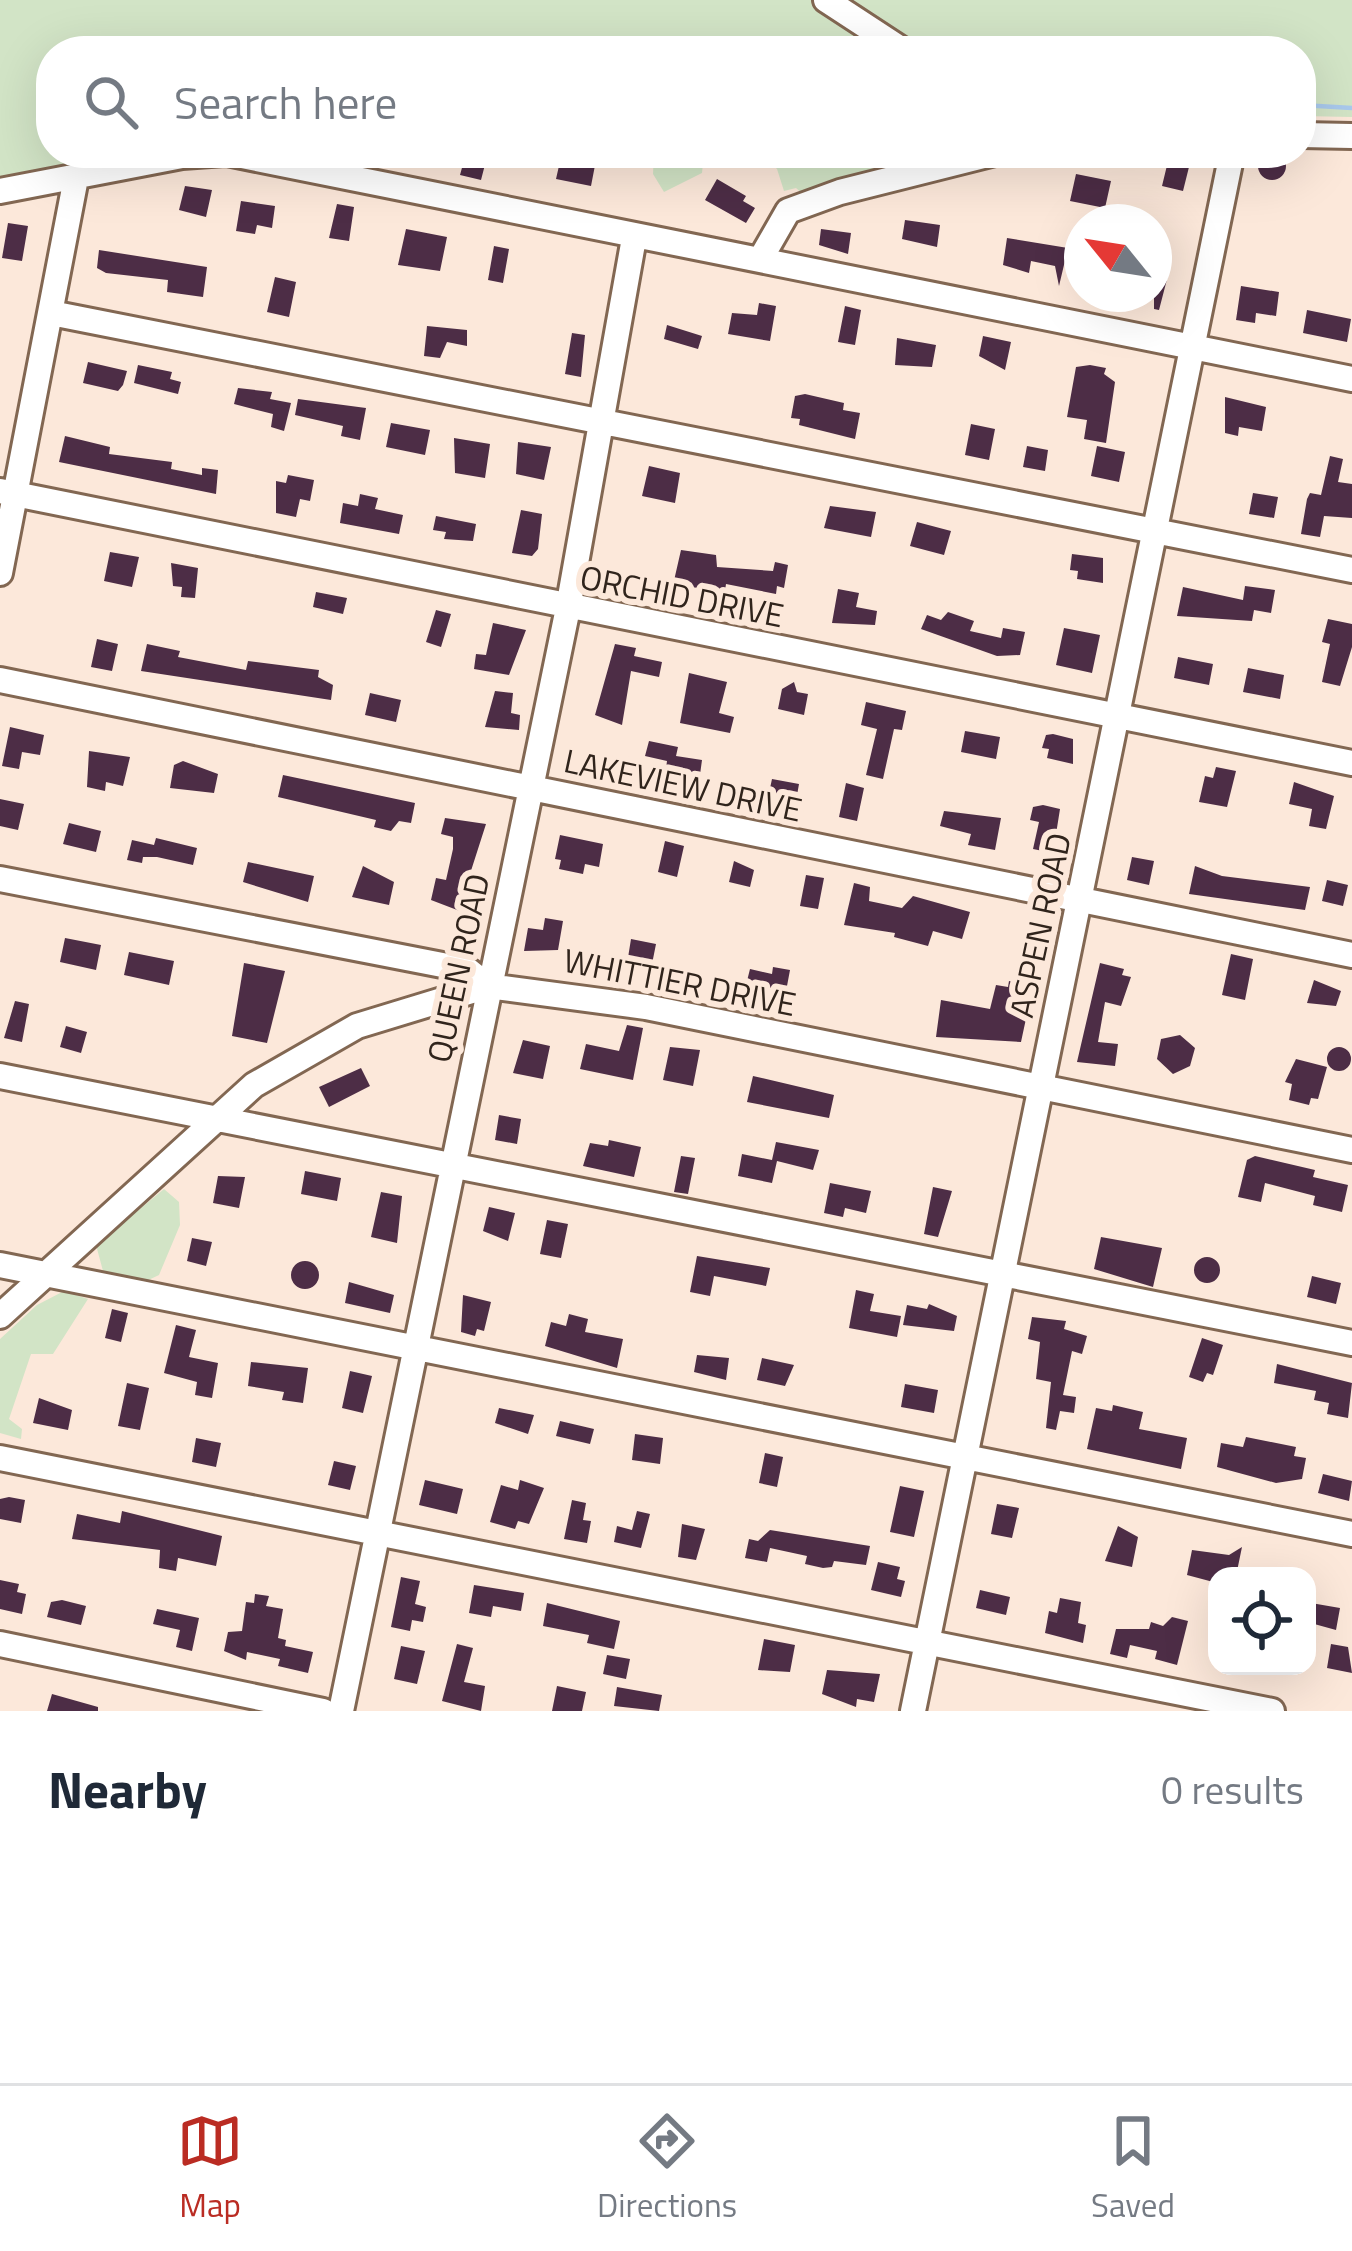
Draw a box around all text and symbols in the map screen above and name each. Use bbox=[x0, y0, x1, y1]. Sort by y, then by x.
search box bbox=[36, 36, 1316, 168]
text: Search here bbox=[174, 68, 397, 136]
icon: search bbox=[78, 69, 144, 135]
north arrow bbox=[1064, 204, 1172, 312]
street label: ORCHID DRIVE bbox=[576, 552, 788, 640]
street label: LAKEVIEW DRIVE bbox=[560, 735, 806, 835]
street label: ASPEN ROAD bbox=[996, 828, 1084, 1022]
street label: QUEEN ROAD bbox=[414, 869, 502, 1067]
street label: WHITTIER DRIVE bbox=[560, 935, 800, 1029]
map controls bbox=[1208, 1567, 1316, 1675]
button: locate bbox=[1208, 1567, 1316, 1675]
text: Nearby bbox=[48, 1750, 207, 1828]
text: 0 results bbox=[1161, 1760, 1304, 1819]
tab: Map bbox=[177, 2108, 243, 2230]
tab: Directions bbox=[597, 2108, 737, 2230]
tab: Saved bbox=[1091, 2108, 1175, 2230]

